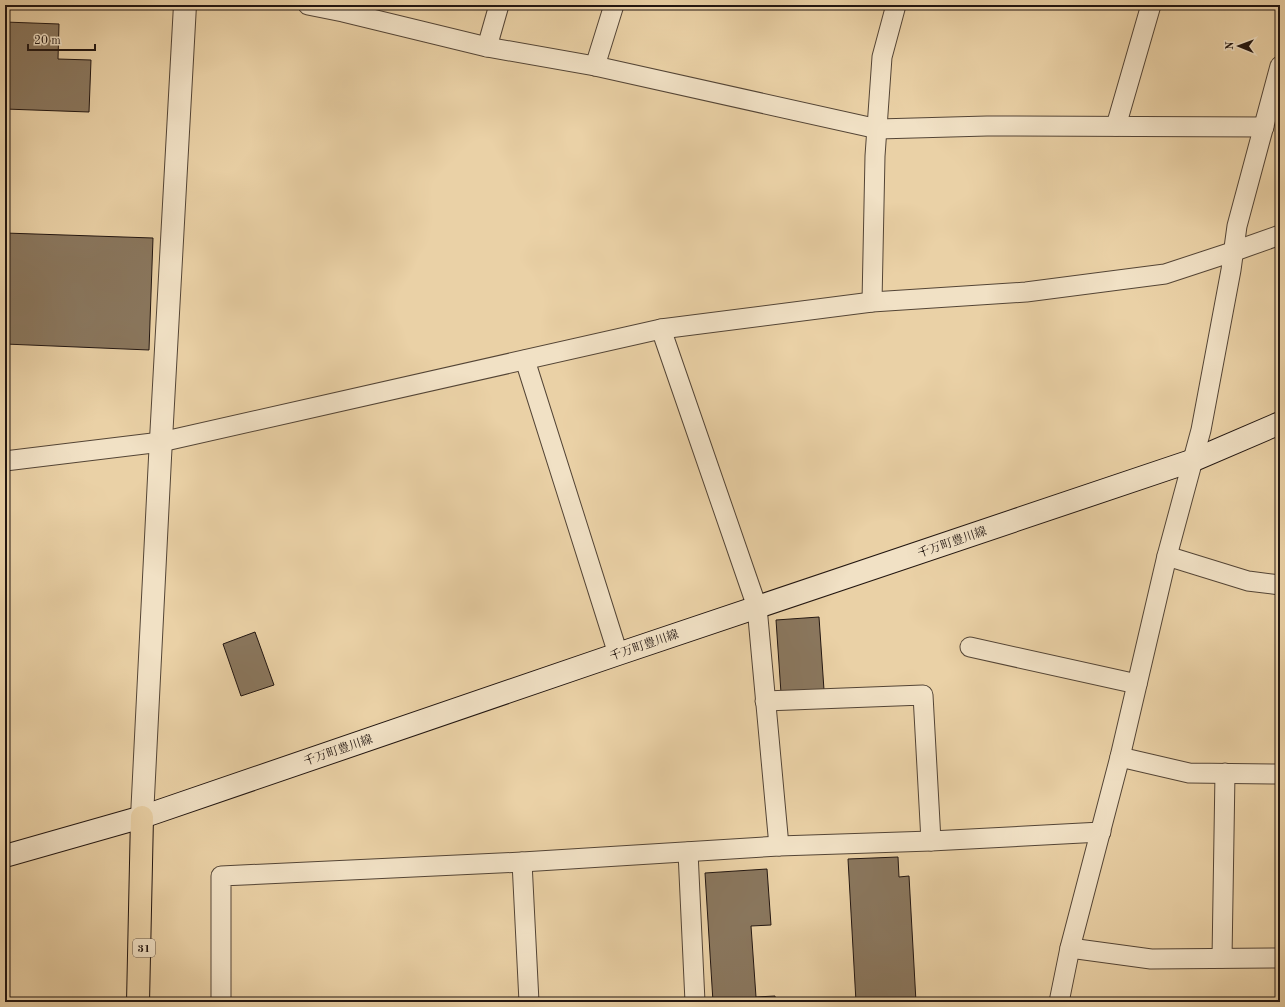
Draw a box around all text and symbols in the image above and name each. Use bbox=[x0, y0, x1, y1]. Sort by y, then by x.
scale bar bbox=[28, 26, 95, 52]
north arrow bbox=[1219, 26, 1259, 66]
text: 20 m bbox=[34, 35, 61, 47]
text: N bbox=[1225, 41, 1236, 50]
street label: 千万町豊川線 bbox=[916, 524, 988, 560]
street label: 千万町豊川線 bbox=[608, 627, 680, 663]
street label: 千万町豊川線 bbox=[302, 732, 374, 768]
road number: 31 bbox=[133, 939, 155, 957]

